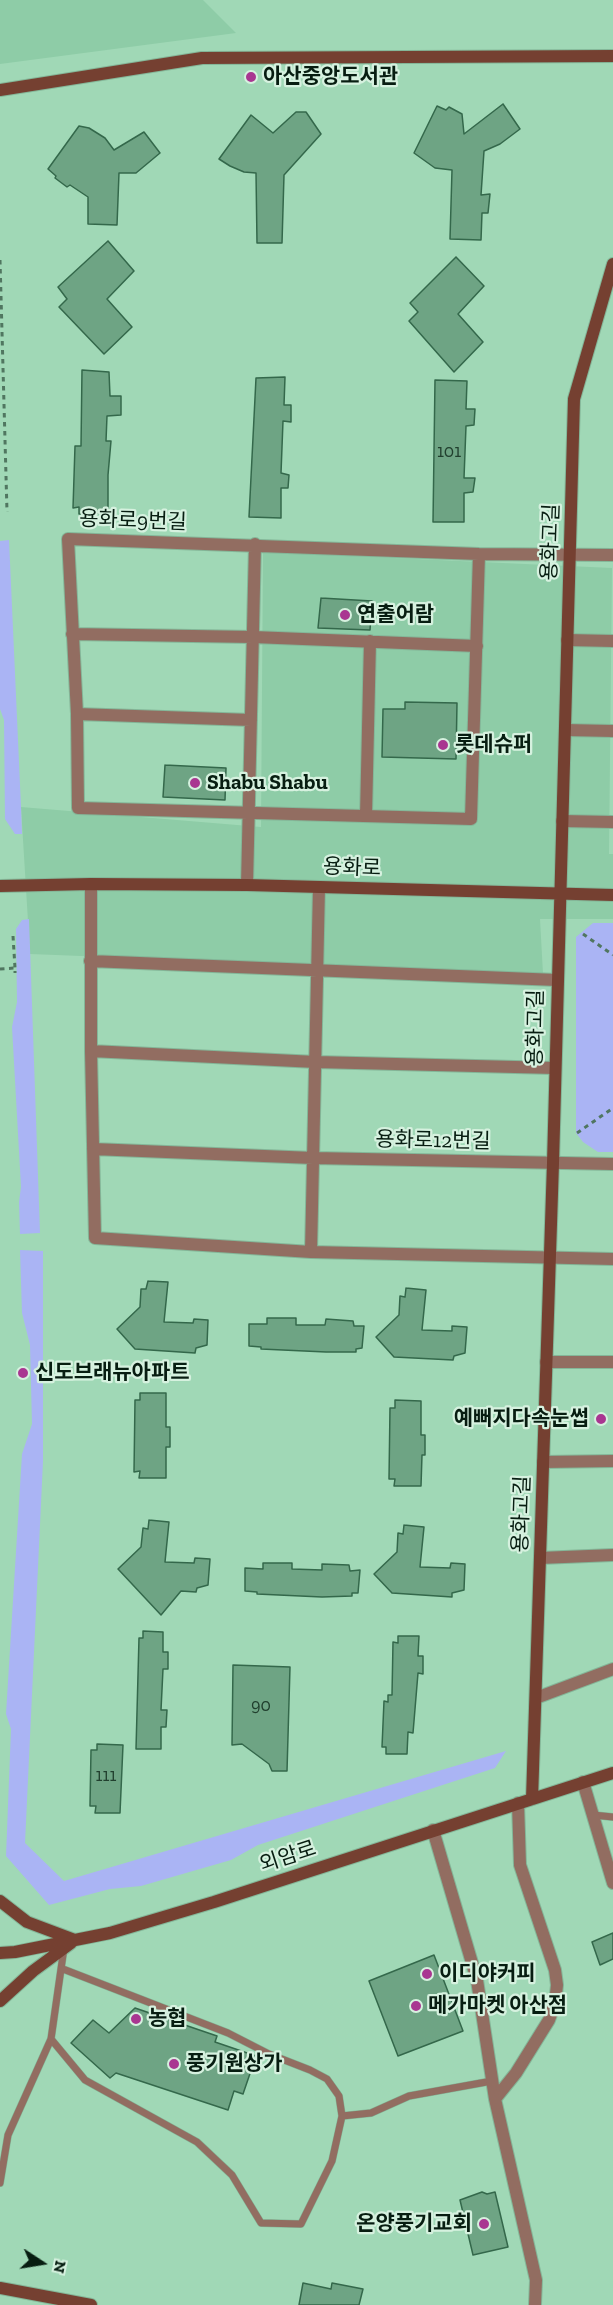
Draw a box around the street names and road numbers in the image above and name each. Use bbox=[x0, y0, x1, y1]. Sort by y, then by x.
street label: 용화고길 bbox=[537, 503, 565, 581]
street label: 용화로9번길 bbox=[79, 507, 187, 535]
street label: 용화로 bbox=[323, 854, 381, 882]
street label: 용화고길 bbox=[523, 989, 549, 1067]
street label: 용화로12번길 bbox=[375, 1127, 491, 1155]
street label: 용화고길 bbox=[508, 1475, 536, 1553]
street label: 외암로 bbox=[257, 1836, 319, 1878]

